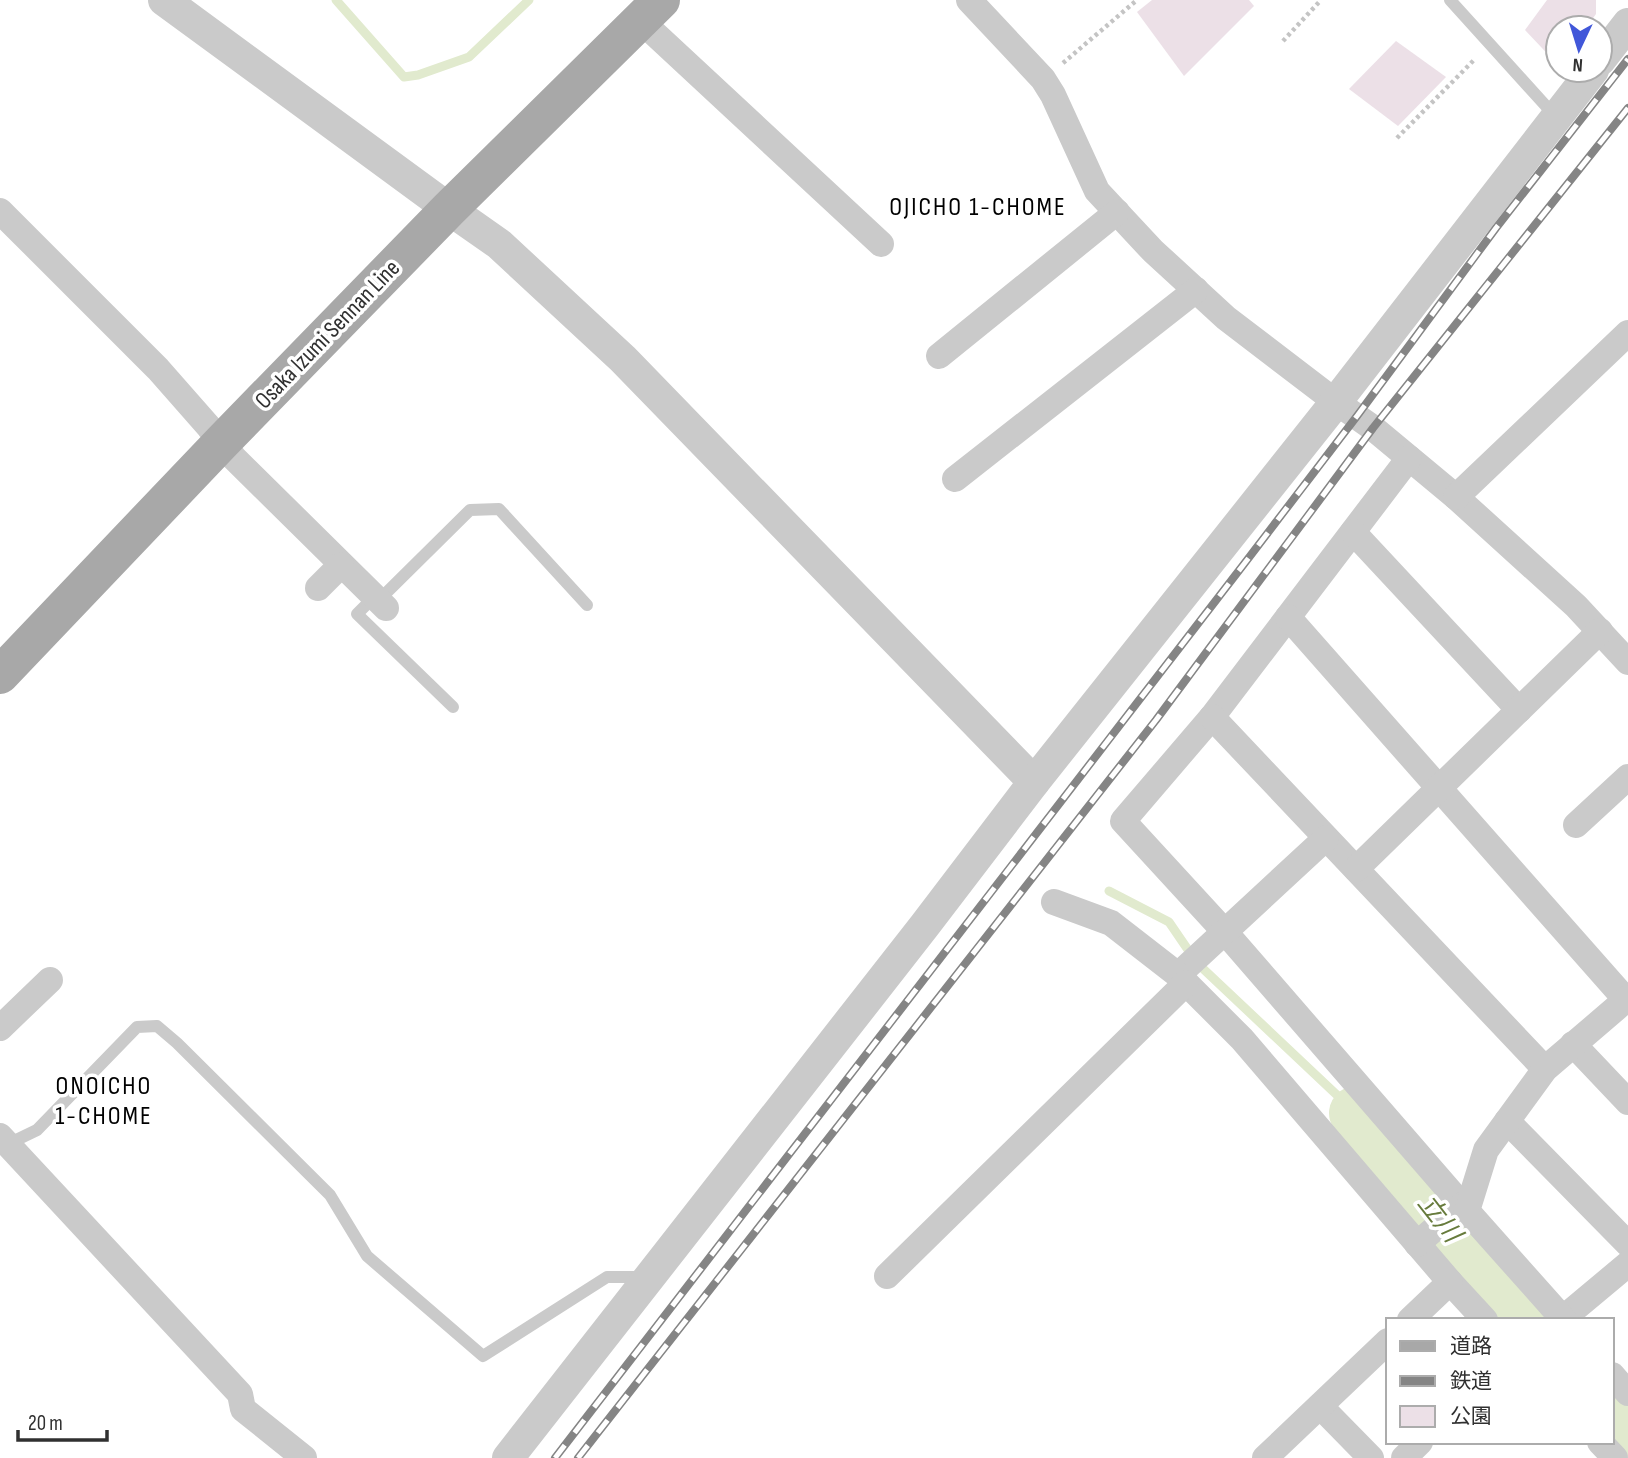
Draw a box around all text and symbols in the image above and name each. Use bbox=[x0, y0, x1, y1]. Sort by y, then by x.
north arrow bbox=[1544, 14, 1614, 84]
text: N bbox=[1572, 53, 1584, 76]
district label: OJICHO 1-CHOME bbox=[889, 192, 1067, 223]
street label: Osaka Izumi Sennan Line bbox=[249, 254, 406, 415]
district label: ONOICHO 1-CHOME bbox=[55, 1071, 153, 1132]
water label: 立川 bbox=[1411, 1189, 1469, 1251]
legend bbox=[1386, 1318, 1614, 1444]
text: 道路 bbox=[1450, 1334, 1492, 1359]
text: 鉄道 bbox=[1450, 1369, 1492, 1394]
scale bar bbox=[18, 1398, 107, 1442]
text: 公園 bbox=[1450, 1404, 1492, 1429]
text: 20 m bbox=[28, 1411, 63, 1436]

